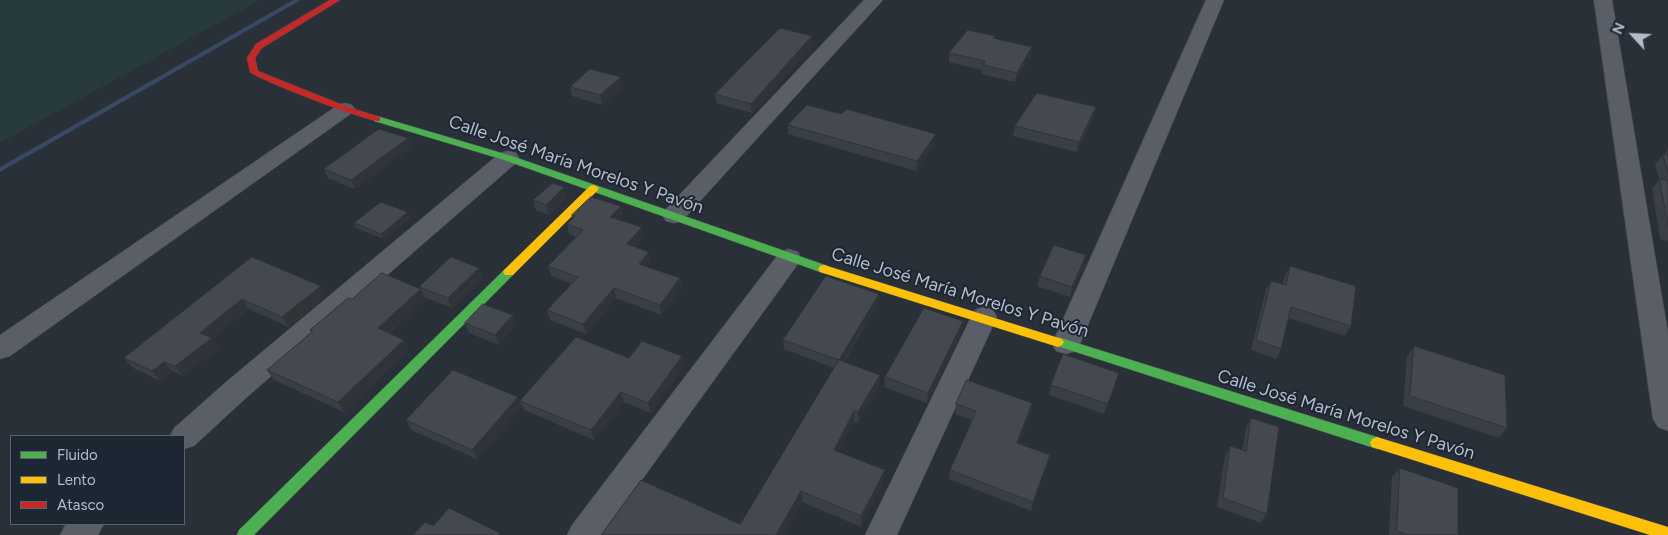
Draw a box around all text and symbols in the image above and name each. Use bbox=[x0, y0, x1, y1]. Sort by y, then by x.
north arrow bbox=[1608, 10, 1658, 60]
text: N bbox=[1609, 20, 1629, 37]
street label: Calle José María Morelos Y Pavón bbox=[446, 111, 706, 219]
street label: Calle José María Morelos Y Pavón bbox=[829, 243, 1091, 343]
street label: Calle José María Morelos Y Pavón bbox=[1215, 365, 1477, 465]
legend bbox=[10, 435, 185, 525]
text: Fluido bbox=[57, 446, 98, 464]
text: Lento bbox=[57, 471, 96, 489]
text: Atasco bbox=[57, 496, 104, 514]

